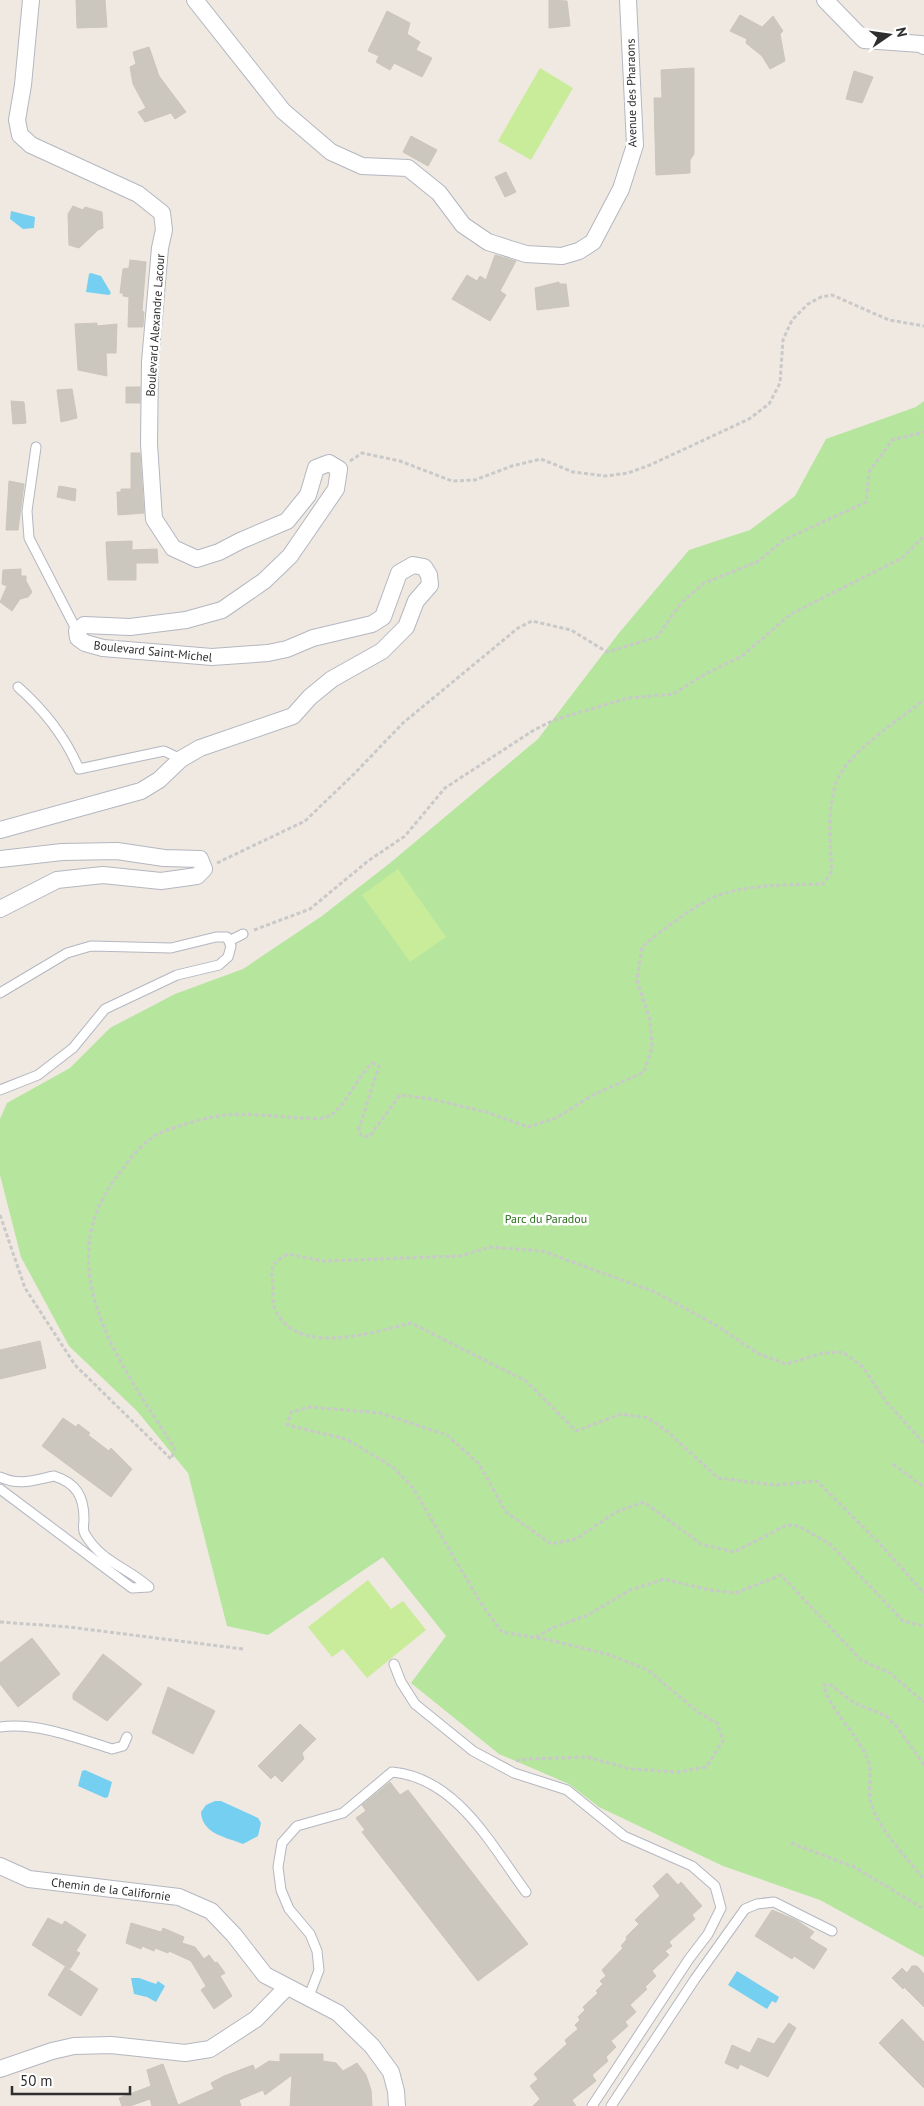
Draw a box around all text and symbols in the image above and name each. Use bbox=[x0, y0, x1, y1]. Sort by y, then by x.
north arrow bbox=[864, 10, 914, 60]
text: N bbox=[892, 26, 911, 39]
street label: Avenue des Pharaons bbox=[623, 38, 639, 148]
street label: Boulevard Alexandre Lacour bbox=[143, 253, 167, 397]
street label: Boulevard Saint-Michel bbox=[93, 637, 214, 665]
park label: Parc du Paradou bbox=[505, 1211, 587, 1226]
street label: Chemin de la Californie bbox=[51, 1874, 171, 1904]
scale bar bbox=[12, 2064, 130, 2096]
text: 50 m bbox=[20, 2071, 53, 2090]

